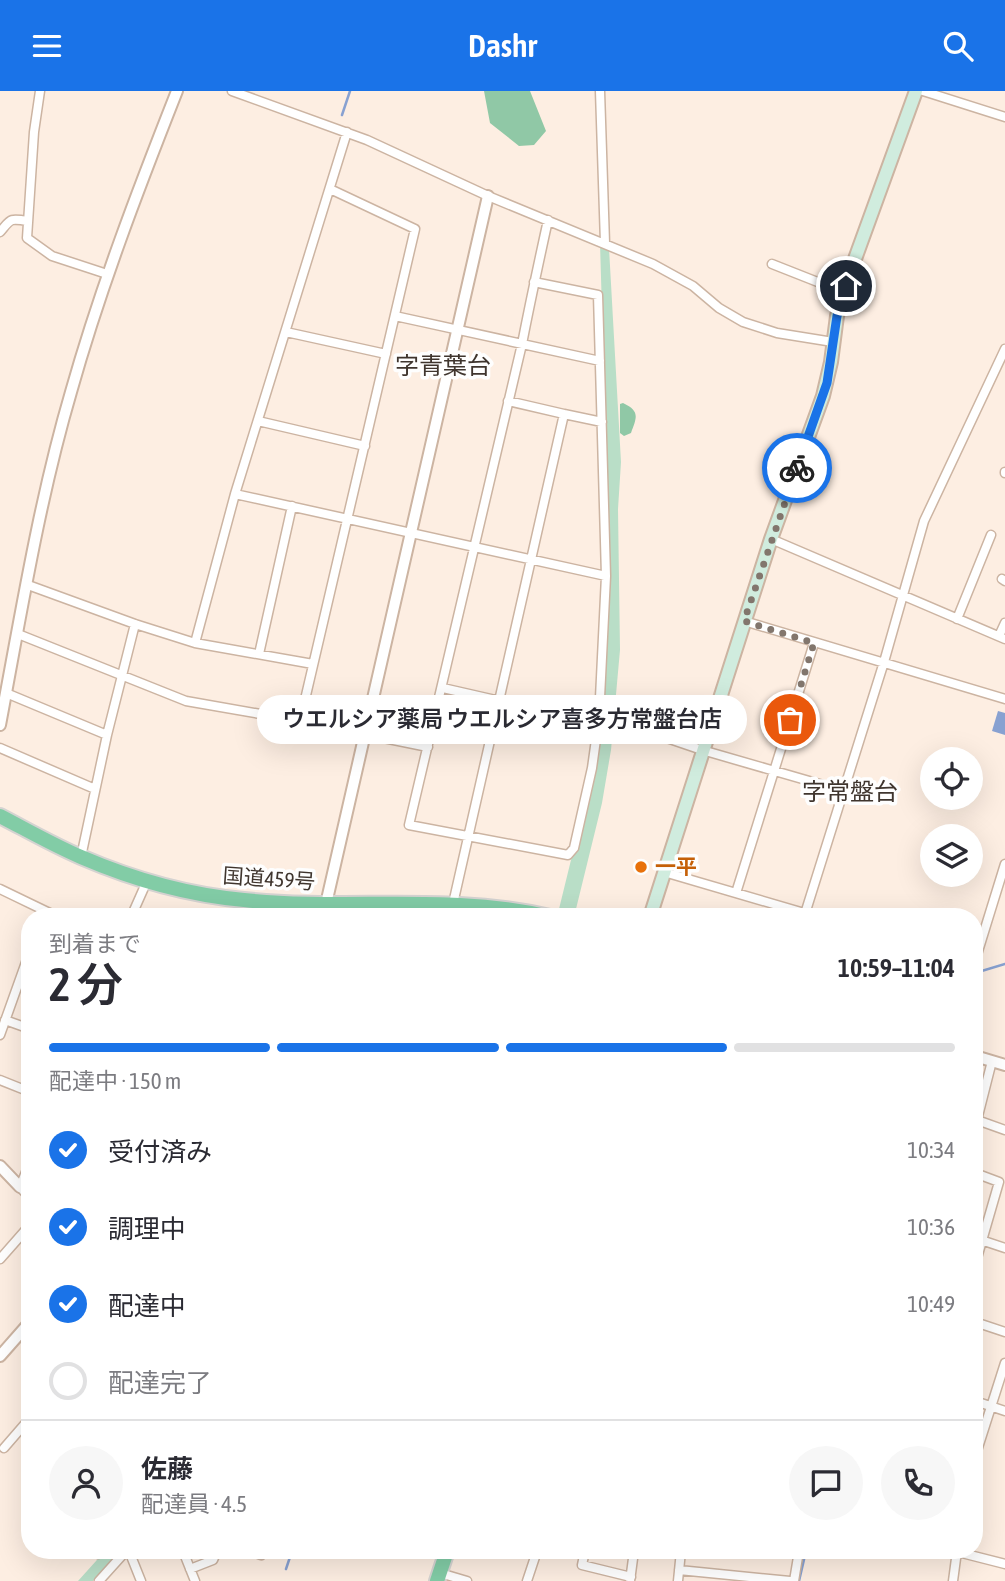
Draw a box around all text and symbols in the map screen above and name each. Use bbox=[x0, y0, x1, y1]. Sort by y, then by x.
icon: menu bbox=[28, 27, 66, 65]
text: Dashr bbox=[468, 27, 537, 64]
icon: search bbox=[939, 27, 977, 65]
pin bbox=[816, 256, 876, 316]
icon: home bbox=[827, 267, 865, 305]
district label: 字青葉台 bbox=[395, 352, 491, 379]
courier bbox=[762, 433, 832, 503]
icon: bike bbox=[778, 449, 816, 487]
pin bbox=[760, 690, 820, 750]
callout: ウエルシア薬局 ウエルシア喜多方常盤台店 bbox=[258, 695, 748, 745]
icon: bag bbox=[771, 701, 809, 739]
text: ウエルシア薬局 ウエルシア喜多方常盤台店 bbox=[282, 706, 722, 732]
map controls bbox=[920, 747, 983, 887]
button: locate bbox=[920, 747, 983, 810]
district label: 字常盤台 bbox=[802, 778, 898, 805]
button: layers bbox=[920, 824, 983, 887]
place label: 一平 bbox=[655, 854, 697, 878]
marker: 一平 bbox=[633, 859, 649, 875]
street label: 国道459号 bbox=[222, 863, 316, 893]
text: 到着まで bbox=[49, 931, 141, 957]
text: 10:59–11:04 bbox=[838, 953, 955, 983]
text: 2 分 bbox=[49, 958, 123, 1011]
text: 配達中 · 150 m bbox=[49, 1068, 181, 1094]
icon: check bbox=[49, 1131, 87, 1169]
text: 受付済み bbox=[108, 1137, 212, 1167]
text: 10:34 bbox=[907, 1137, 955, 1163]
icon: check bbox=[49, 1208, 87, 1246]
text: 調理中 bbox=[108, 1214, 186, 1244]
text: 10:36 bbox=[907, 1214, 955, 1240]
icon: check bbox=[49, 1285, 87, 1323]
text: 配達中 bbox=[108, 1291, 186, 1321]
text: 10:49 bbox=[907, 1291, 955, 1317]
text: 配達完了 bbox=[108, 1368, 212, 1398]
button: person bbox=[49, 1446, 123, 1520]
button: chat bbox=[789, 1446, 863, 1520]
button: phone bbox=[881, 1446, 955, 1520]
text: 佐藤 bbox=[141, 1454, 193, 1484]
text: 配達員 · 4.5 bbox=[141, 1491, 247, 1517]

